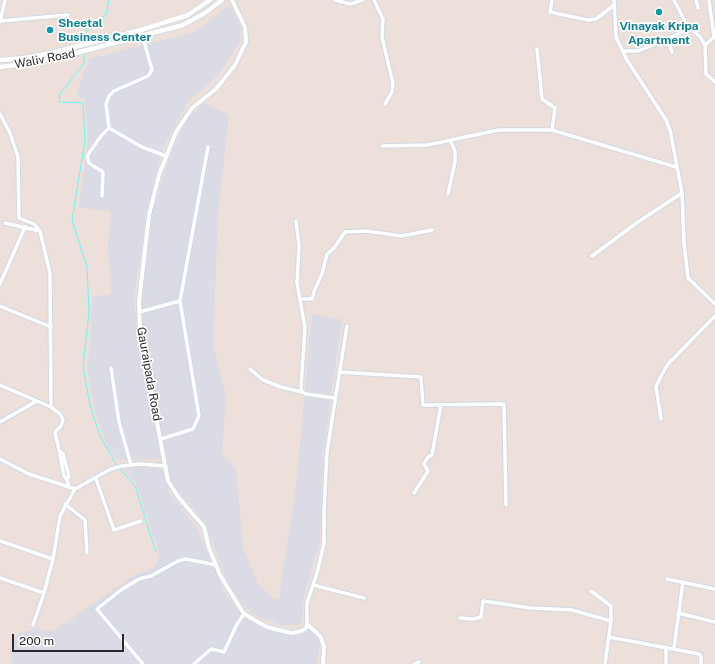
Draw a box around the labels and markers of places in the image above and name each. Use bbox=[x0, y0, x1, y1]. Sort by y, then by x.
marker: Vinayak Kripa Apartment bbox=[654, 7, 664, 17]
place label: Sheetal Business Center bbox=[58, 16, 151, 44]
place label: Vinayak Kripa Apartment bbox=[619, 19, 699, 47]
marker: Sheetal Business Center bbox=[45, 25, 55, 35]

